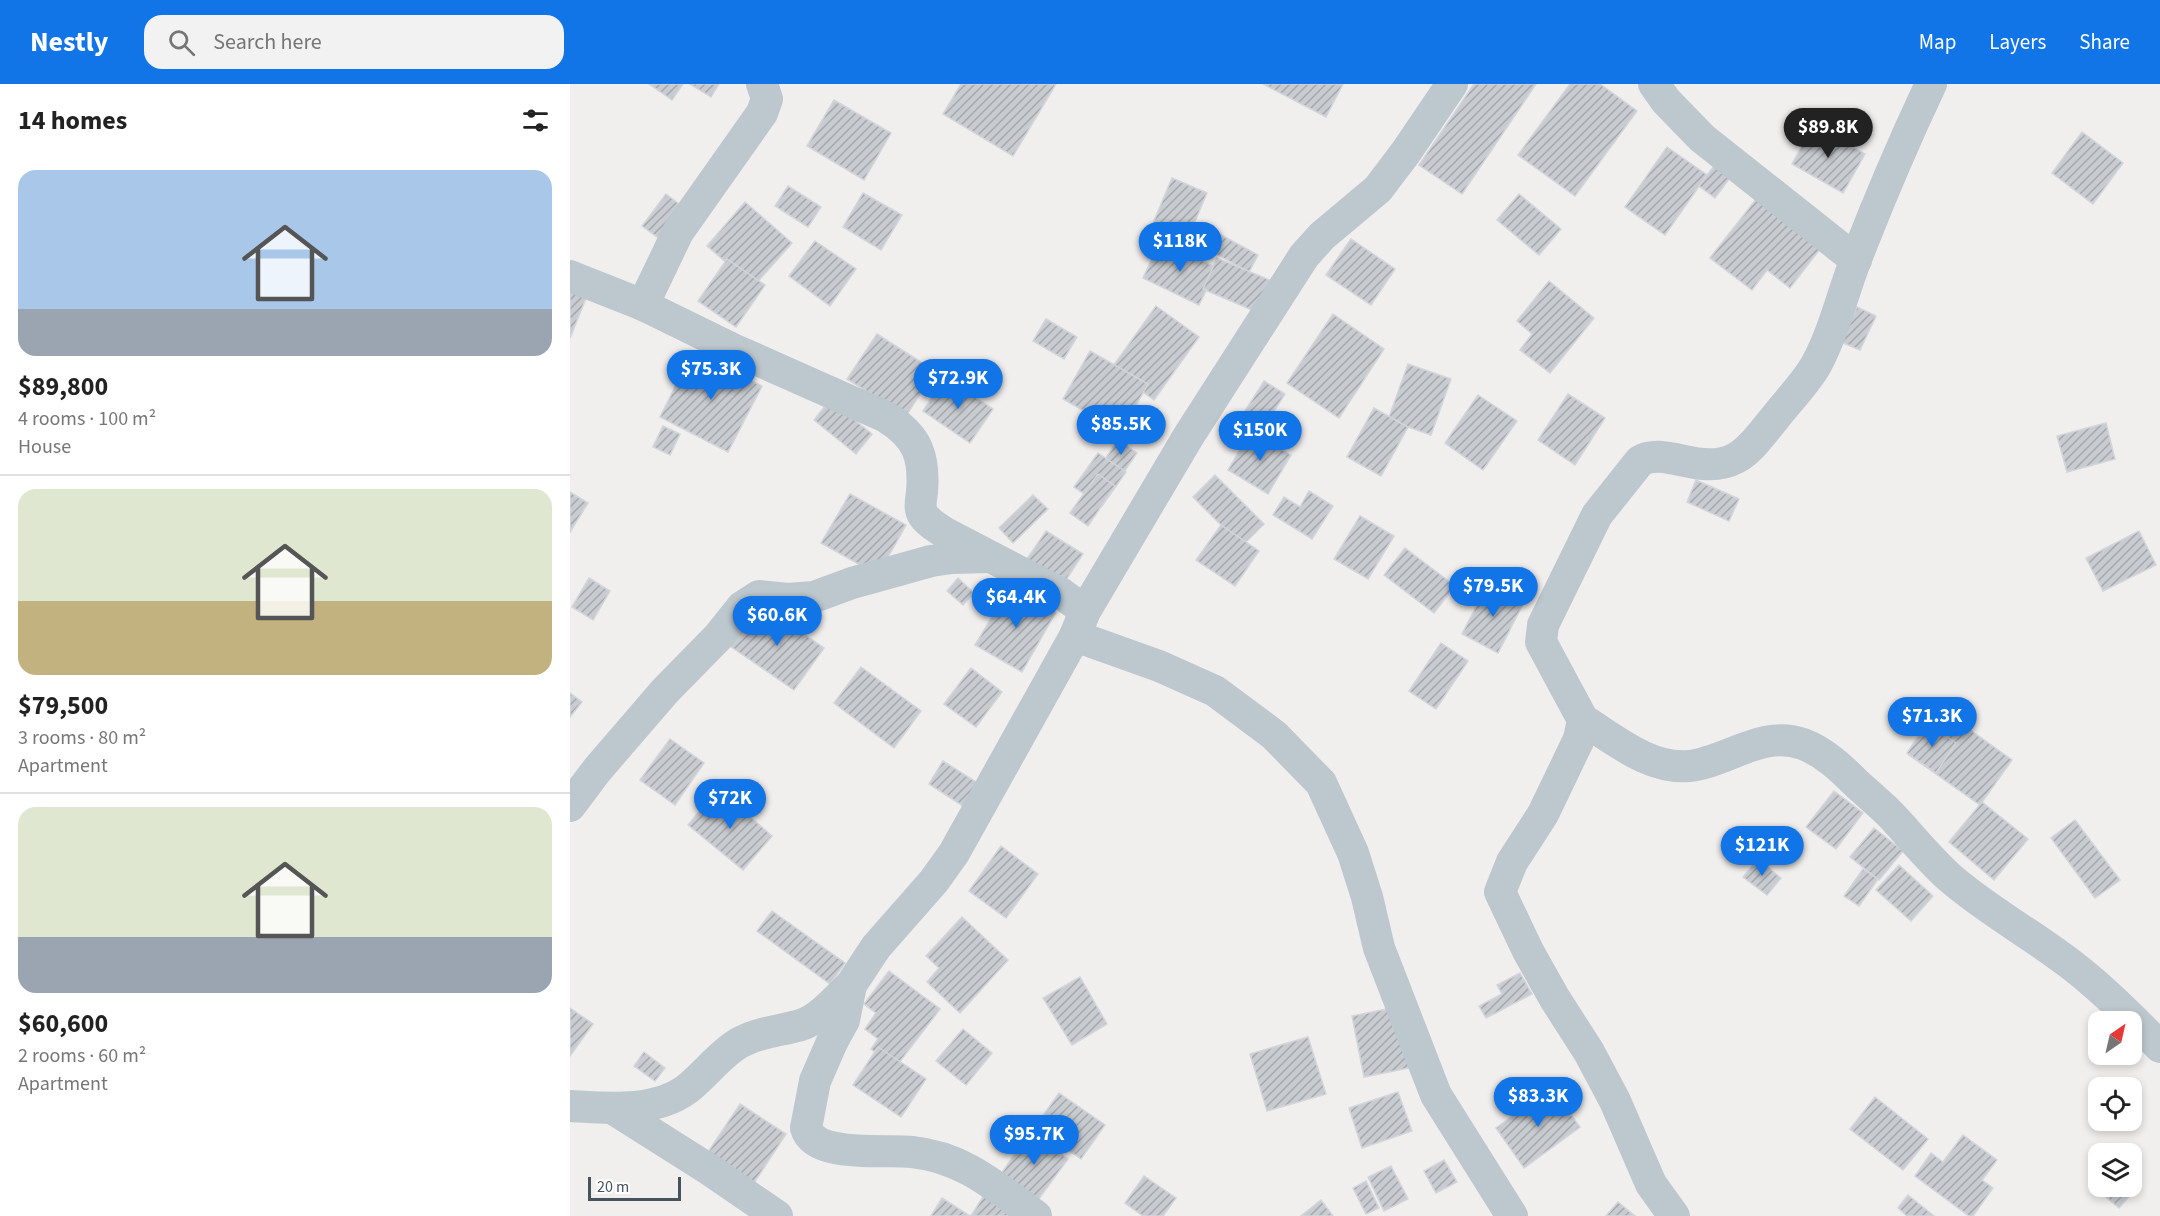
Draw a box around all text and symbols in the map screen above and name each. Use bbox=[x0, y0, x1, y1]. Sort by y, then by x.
search box bbox=[144, 15, 564, 69]
text: Nestly bbox=[30, 22, 108, 62]
icon: search bbox=[165, 26, 198, 59]
text: Search here bbox=[213, 26, 322, 58]
text: Map bbox=[1919, 27, 1956, 57]
text: Layers bbox=[1989, 27, 2046, 57]
text: Share bbox=[2079, 27, 2130, 57]
text: 14 homes bbox=[18, 102, 127, 139]
icon: filters bbox=[519, 104, 552, 137]
pin: $89.8K bbox=[1779, 108, 1877, 159]
text: $89.8K bbox=[1798, 113, 1858, 141]
icon: home bbox=[231, 209, 339, 317]
pin: $118K bbox=[1138, 222, 1222, 273]
text: $118K bbox=[1153, 227, 1207, 255]
pin: $75.3K bbox=[662, 350, 760, 401]
text: $75.3K bbox=[681, 355, 741, 383]
pin: $72.9K bbox=[909, 359, 1007, 410]
text: $72.9K bbox=[928, 364, 988, 392]
text: $89,800 bbox=[18, 368, 108, 405]
text: 4 rooms · 100 m² bbox=[18, 405, 156, 433]
pin: $85.5K bbox=[1072, 405, 1170, 456]
text: $85.5K bbox=[1091, 410, 1151, 438]
pin: $150K bbox=[1218, 411, 1302, 462]
text: $150K bbox=[1233, 416, 1287, 444]
text: House bbox=[18, 433, 71, 461]
icon: home bbox=[231, 528, 339, 636]
pin: $79.5K bbox=[1444, 567, 1542, 618]
text: $79.5K bbox=[1463, 572, 1523, 600]
pin: $64.4K bbox=[967, 578, 1065, 629]
text: $64.4K bbox=[986, 583, 1046, 611]
pin: $60.6K bbox=[728, 596, 826, 647]
text: $60.6K bbox=[747, 601, 807, 629]
text: $79,500 bbox=[18, 687, 108, 724]
pin: $71.3K bbox=[1883, 697, 1981, 748]
text: $71.3K bbox=[1902, 702, 1962, 730]
text: 3 rooms · 80 m² bbox=[18, 724, 146, 752]
text: Apartment bbox=[18, 752, 108, 780]
pin: $72K bbox=[694, 779, 766, 830]
text: $72K bbox=[708, 784, 752, 812]
pin: $121K bbox=[1720, 826, 1804, 877]
text: $121K bbox=[1735, 831, 1789, 859]
icon: home bbox=[231, 846, 339, 954]
text: $60,600 bbox=[18, 1005, 108, 1042]
north arrow bbox=[2088, 1011, 2142, 1065]
map controls bbox=[2088, 1011, 2142, 1197]
text: 2 rooms · 60 m² bbox=[18, 1042, 146, 1070]
text: Apartment bbox=[18, 1070, 108, 1098]
pin: $83.3K bbox=[1489, 1077, 1587, 1128]
button: locate bbox=[2088, 1077, 2142, 1131]
text: $83.3K bbox=[1508, 1082, 1568, 1110]
pin: $95.7K bbox=[985, 1115, 1083, 1166]
text: $95.7K bbox=[1004, 1120, 1064, 1148]
button: layers bbox=[2088, 1143, 2142, 1197]
scale bar bbox=[588, 1174, 681, 1202]
text: 20 m bbox=[597, 1176, 629, 1198]

